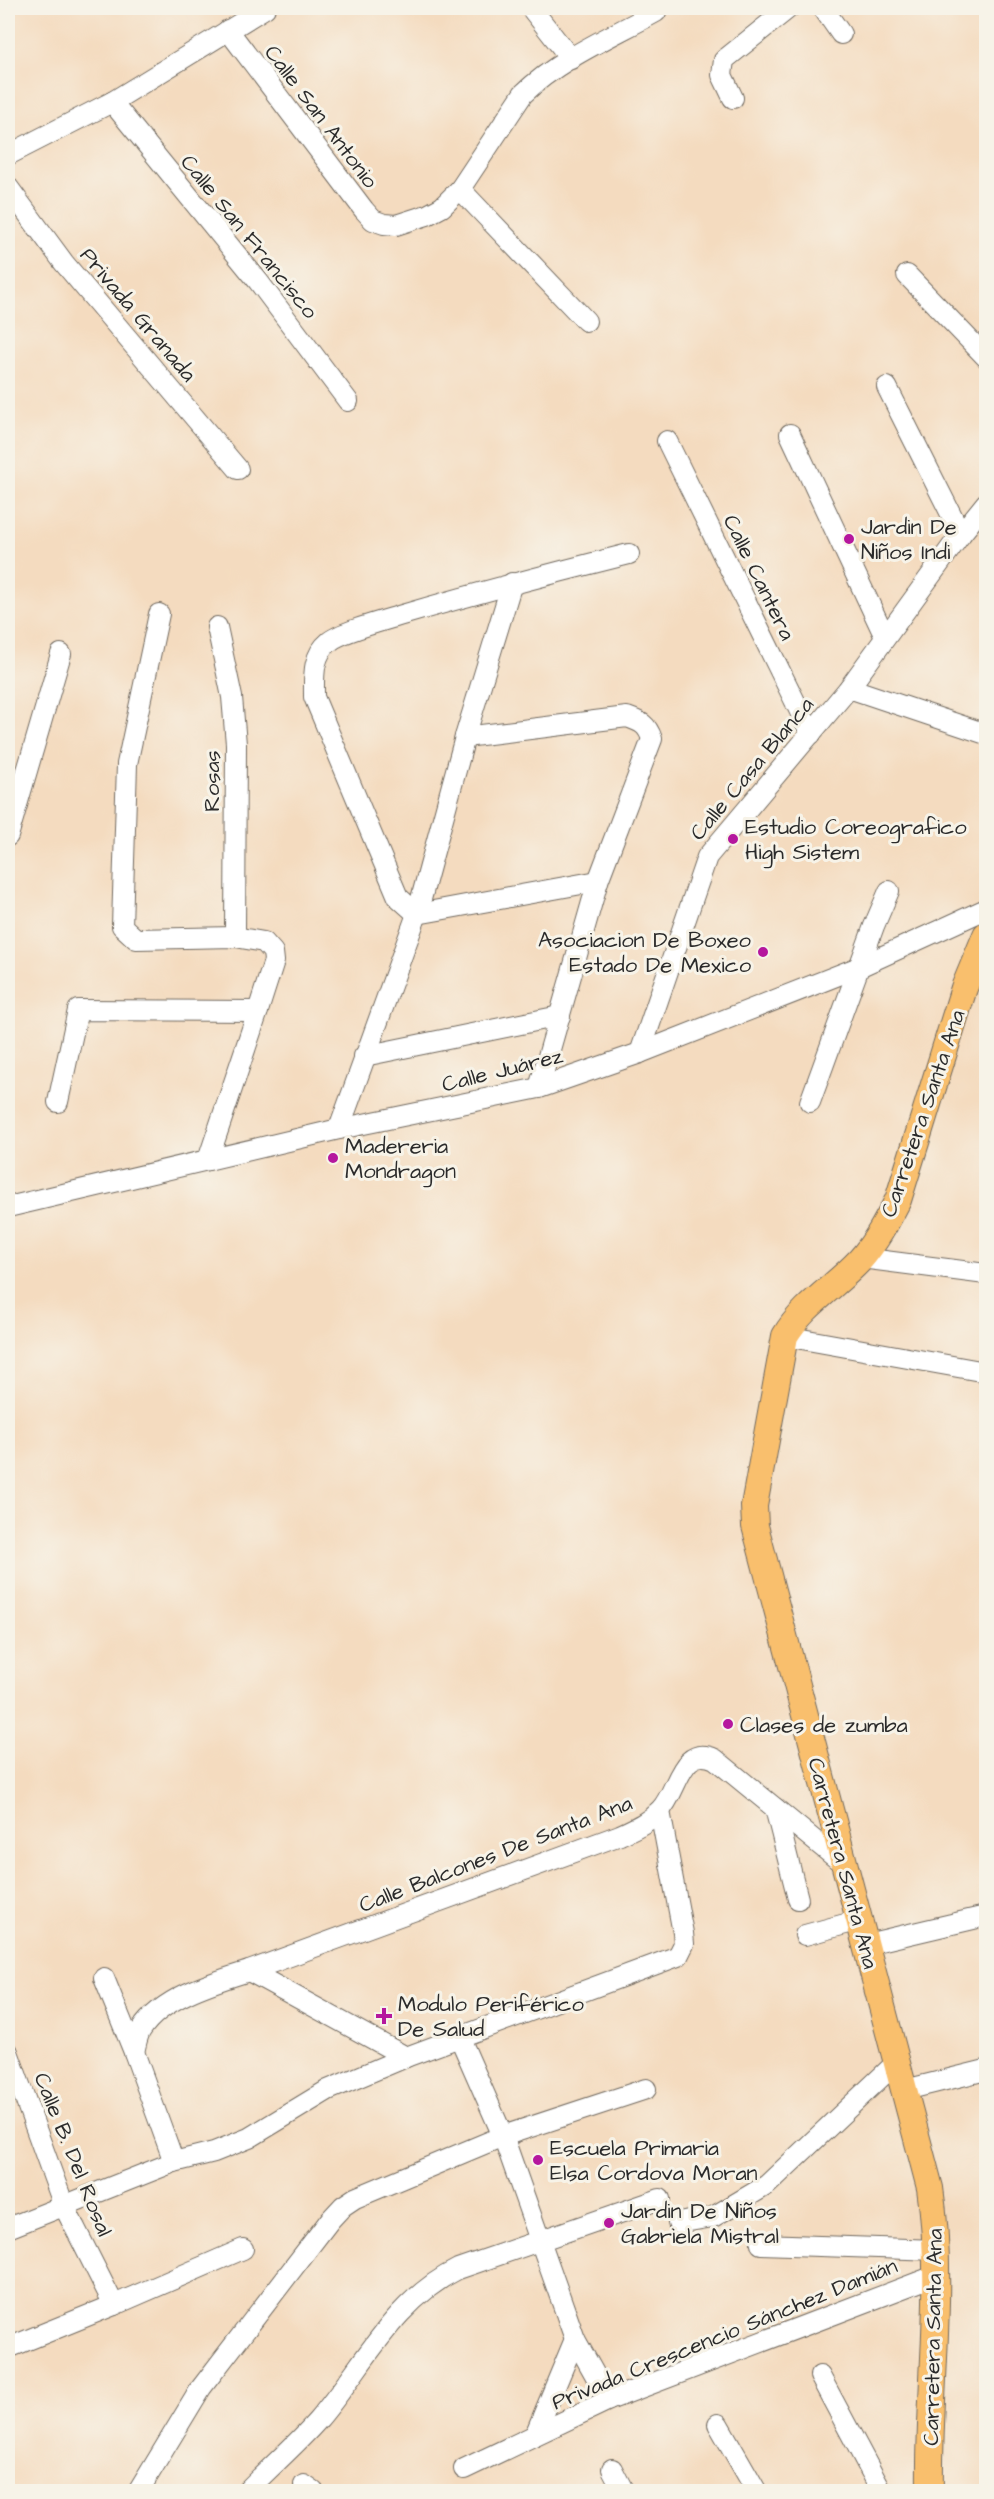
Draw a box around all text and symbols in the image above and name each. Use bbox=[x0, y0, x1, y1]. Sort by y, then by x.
street label: Calle San Antonio bbox=[256, 39, 385, 196]
street label: Calle San Francisco bbox=[173, 148, 325, 326]
street label: Privada Granada bbox=[72, 241, 203, 389]
street label: Calle Cantera bbox=[715, 510, 802, 646]
place label: Jardin De Niños Indi bbox=[861, 512, 957, 568]
marker: Jardin De Niños Indi bbox=[842, 532, 856, 546]
street label: Calle Casa Blanca bbox=[683, 691, 821, 847]
street label: Rosas bbox=[197, 750, 228, 812]
place label: Estudio Coreografico High Sistem bbox=[745, 812, 967, 869]
marker: Estudio Coreografico High Sistem bbox=[726, 832, 740, 846]
place label: Asociacion De Boxeo Estado De Mexico bbox=[538, 925, 752, 981]
marker: Asociacion De Boxeo Estado De Mexico bbox=[756, 945, 770, 959]
street label: Carretera Santa Ana bbox=[873, 1006, 973, 1221]
street label: Calle Juárez bbox=[439, 1040, 566, 1100]
place label: Madereria Mondragon bbox=[345, 1131, 456, 1188]
marker: Madereria Mondragon bbox=[326, 1151, 340, 1165]
place label: Clases de zumba bbox=[740, 1710, 908, 1741]
marker: Clases de zumba bbox=[721, 1717, 735, 1731]
street label: Carretera Santa Ana bbox=[799, 1754, 886, 1972]
street label: Calle Balcones De Santa Ana bbox=[355, 1788, 637, 1921]
place label: Modulo Periférico De Salud bbox=[398, 1989, 584, 2045]
marker: Modulo Periférico De Salud bbox=[375, 2007, 393, 2025]
street label: Calle B. Del Rosal bbox=[26, 2068, 120, 2241]
place label: Escuela Primaria Elsa Cordova Moran bbox=[550, 2133, 758, 2189]
marker: Escuela Primaria Elsa Cordova Moran bbox=[531, 2153, 545, 2167]
place label: Jardin De Niños Gabriela Mistral bbox=[621, 2196, 779, 2252]
marker: Jardin De Niños Gabriela Mistral bbox=[602, 2216, 616, 2230]
street label: Carretera Santa Ana bbox=[916, 2228, 951, 2446]
street label: Privada Crescencio Sánchez Damián bbox=[547, 2251, 902, 2418]

